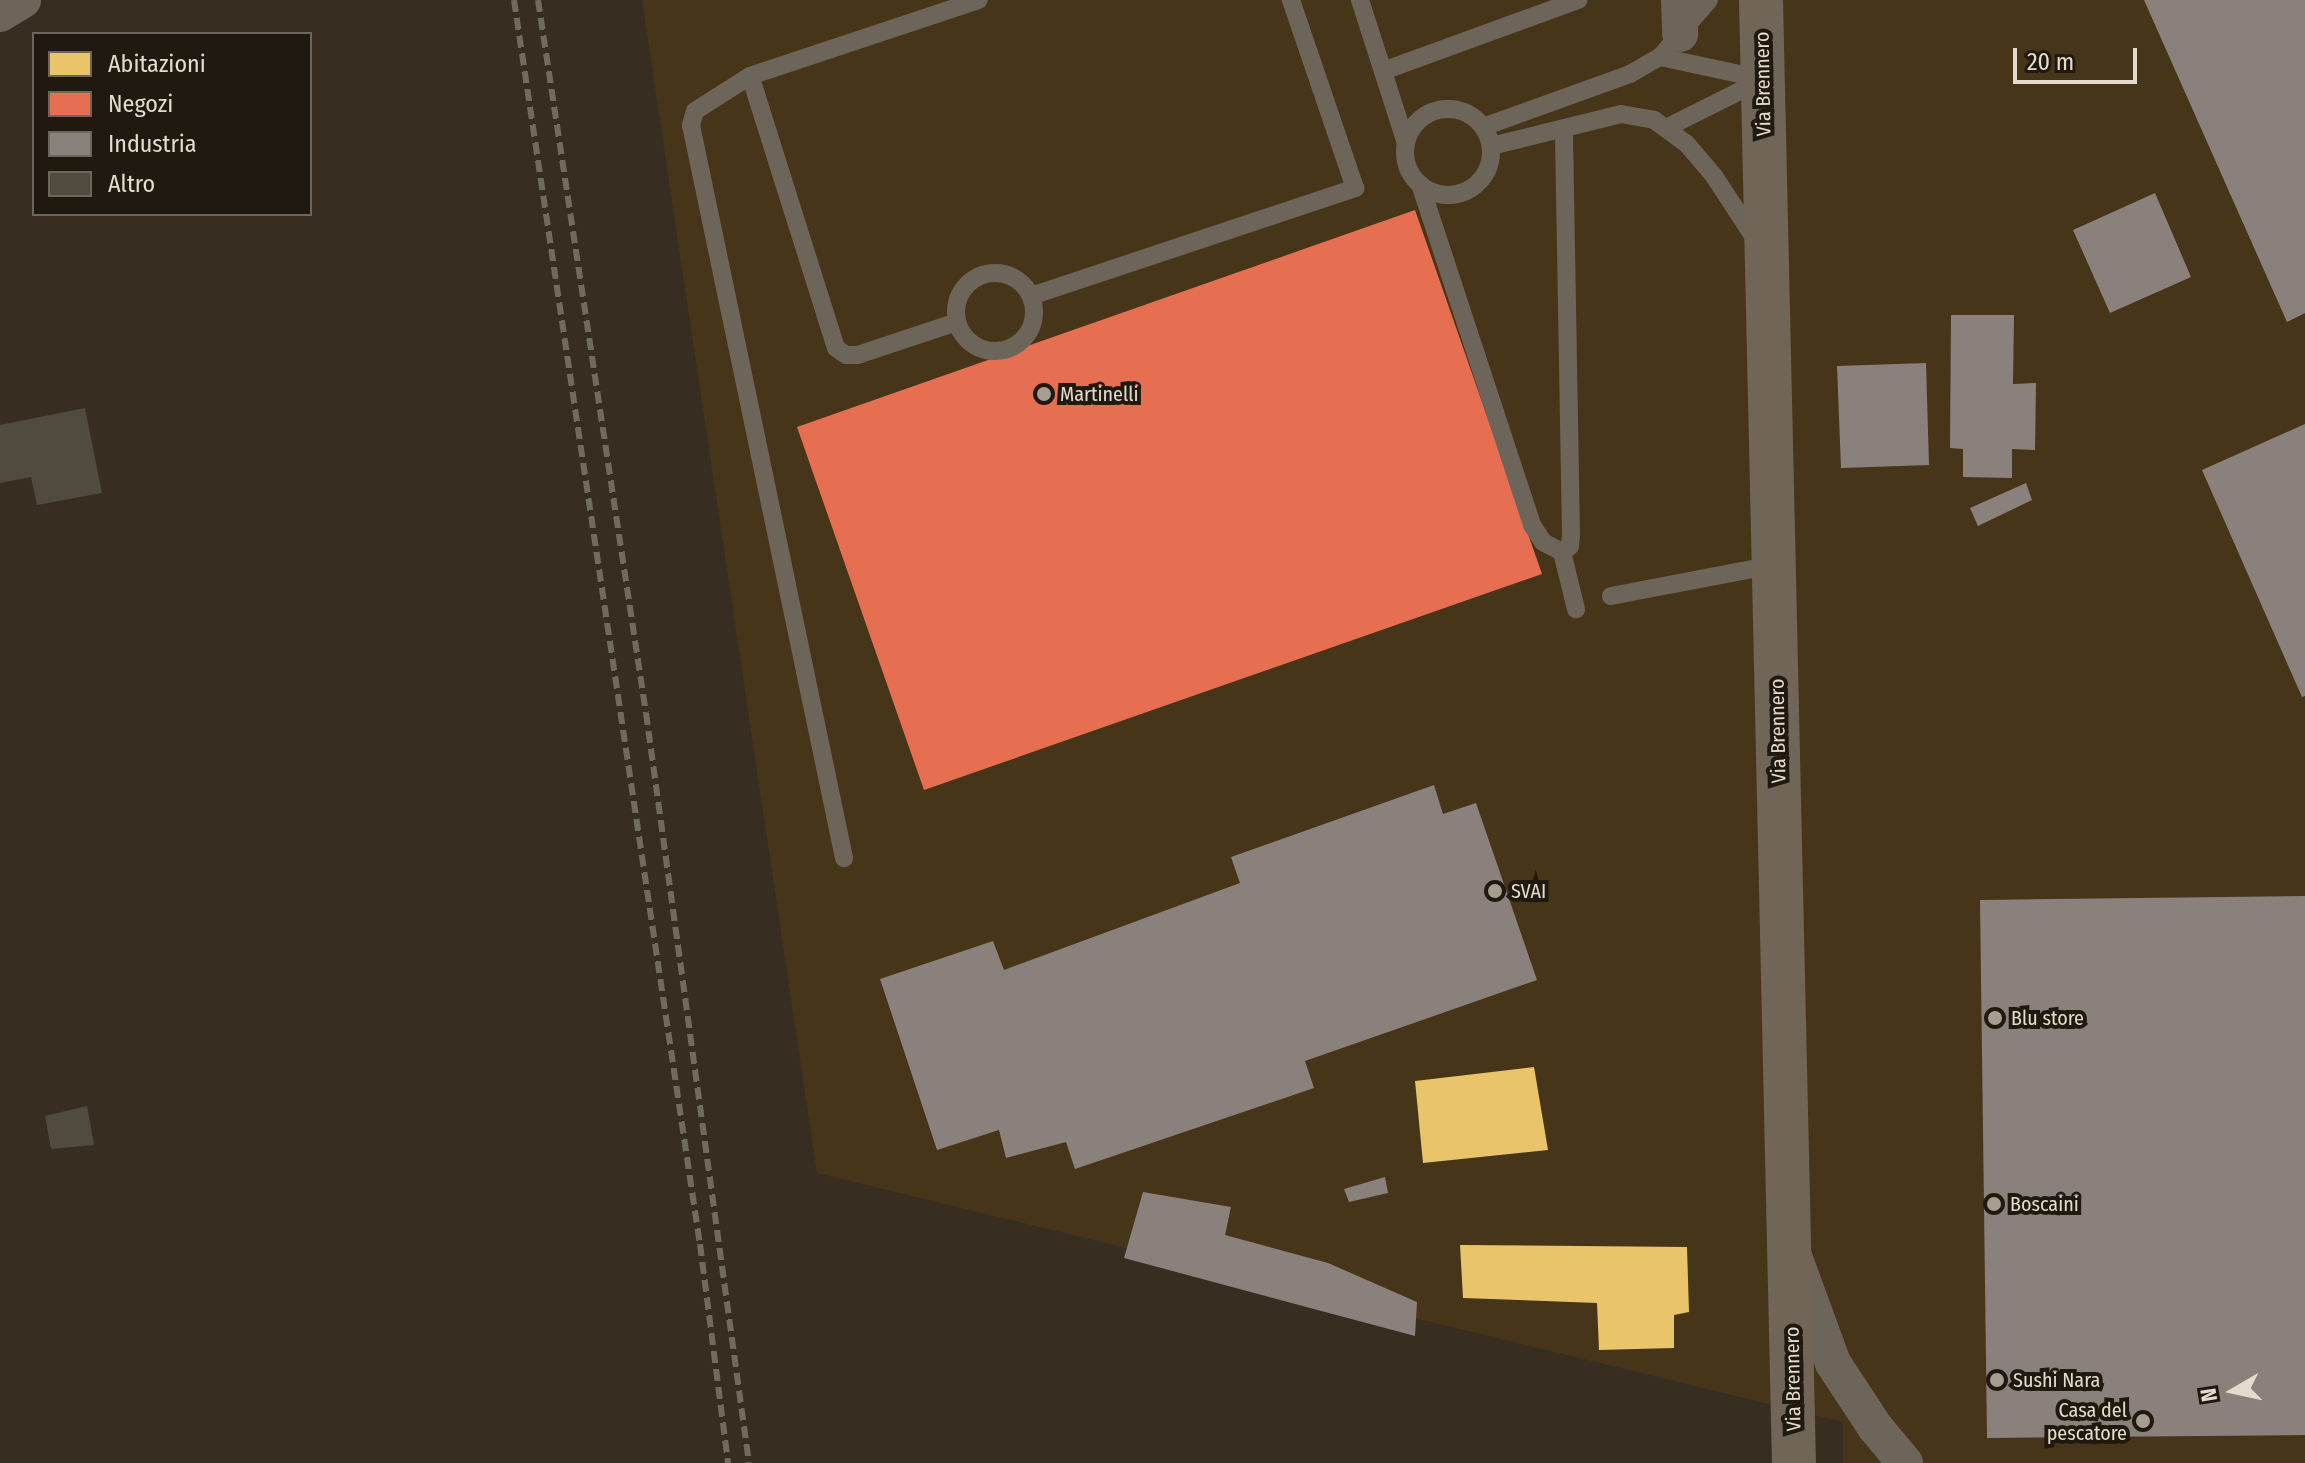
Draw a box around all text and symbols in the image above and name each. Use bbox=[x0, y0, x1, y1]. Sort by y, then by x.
street label: Via Brennero bbox=[1750, 31, 1776, 137]
legend bbox=[32, 32, 312, 216]
scale bar bbox=[2017, 32, 2141, 82]
text: 20 m bbox=[2027, 48, 2074, 76]
text: Abitazioni bbox=[108, 50, 206, 78]
text: Negozi bbox=[108, 90, 173, 118]
text: Industria bbox=[108, 130, 197, 158]
text: Altro bbox=[108, 170, 155, 198]
place label: Martinelli bbox=[1060, 382, 1139, 406]
marker: Martinelli bbox=[1035, 385, 1053, 403]
street label: Via Brennero bbox=[1765, 678, 1791, 784]
place label: SVAI bbox=[1511, 879, 1546, 903]
marker: SVAI bbox=[1486, 882, 1504, 900]
place label: Blu store bbox=[2011, 1006, 2084, 1030]
marker: Blu store bbox=[1986, 1009, 2004, 1027]
place label: Boscaini bbox=[2010, 1192, 2079, 1216]
marker: Boscaini bbox=[1985, 1195, 2003, 1213]
street label: Via Brennero bbox=[1780, 1326, 1806, 1432]
north arrow bbox=[2193, 1351, 2273, 1431]
place label: Sushi Nara bbox=[2013, 1368, 2100, 1392]
marker: Sushi Nara bbox=[1988, 1371, 2006, 1389]
text: N bbox=[2194, 1386, 2223, 1403]
place label: Casa del pescatore bbox=[2047, 1398, 2127, 1445]
marker: Casa del pescatore bbox=[2134, 1412, 2152, 1430]

